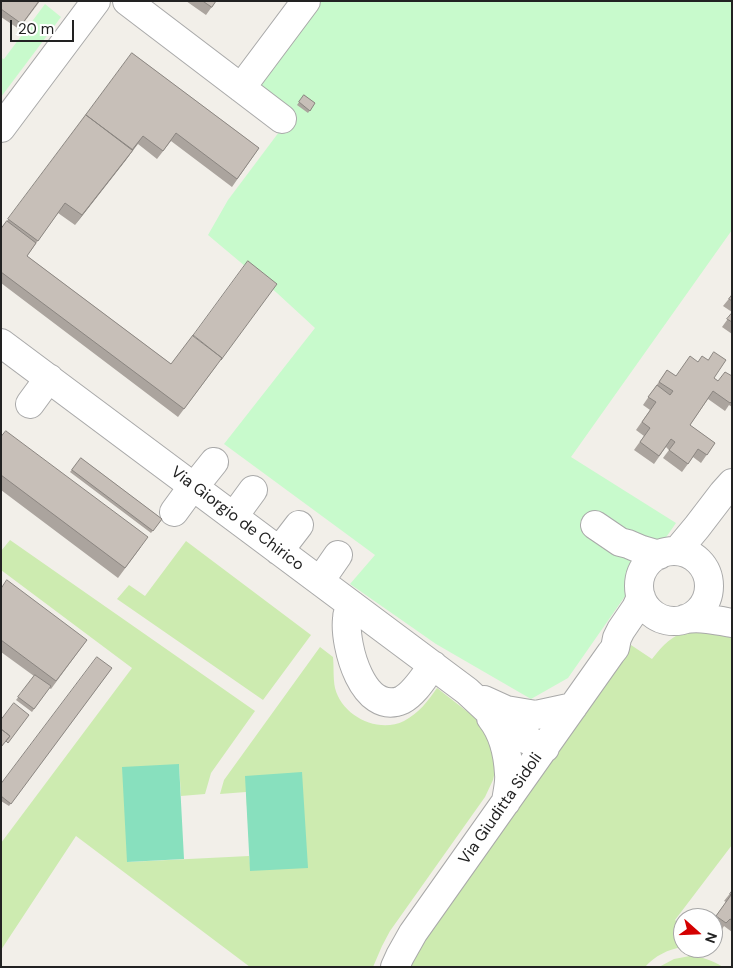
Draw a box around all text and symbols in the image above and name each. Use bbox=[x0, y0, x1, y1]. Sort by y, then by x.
scale bar bbox=[12, 10, 76, 42]
text: 20 m bbox=[18, 19, 54, 39]
street label: Via Giorgio de Chirico bbox=[167, 463, 307, 575]
street label: Via Giuditta Sidoli bbox=[455, 749, 547, 869]
north arrow bbox=[673, 908, 723, 958]
text: N bbox=[701, 930, 721, 946]

